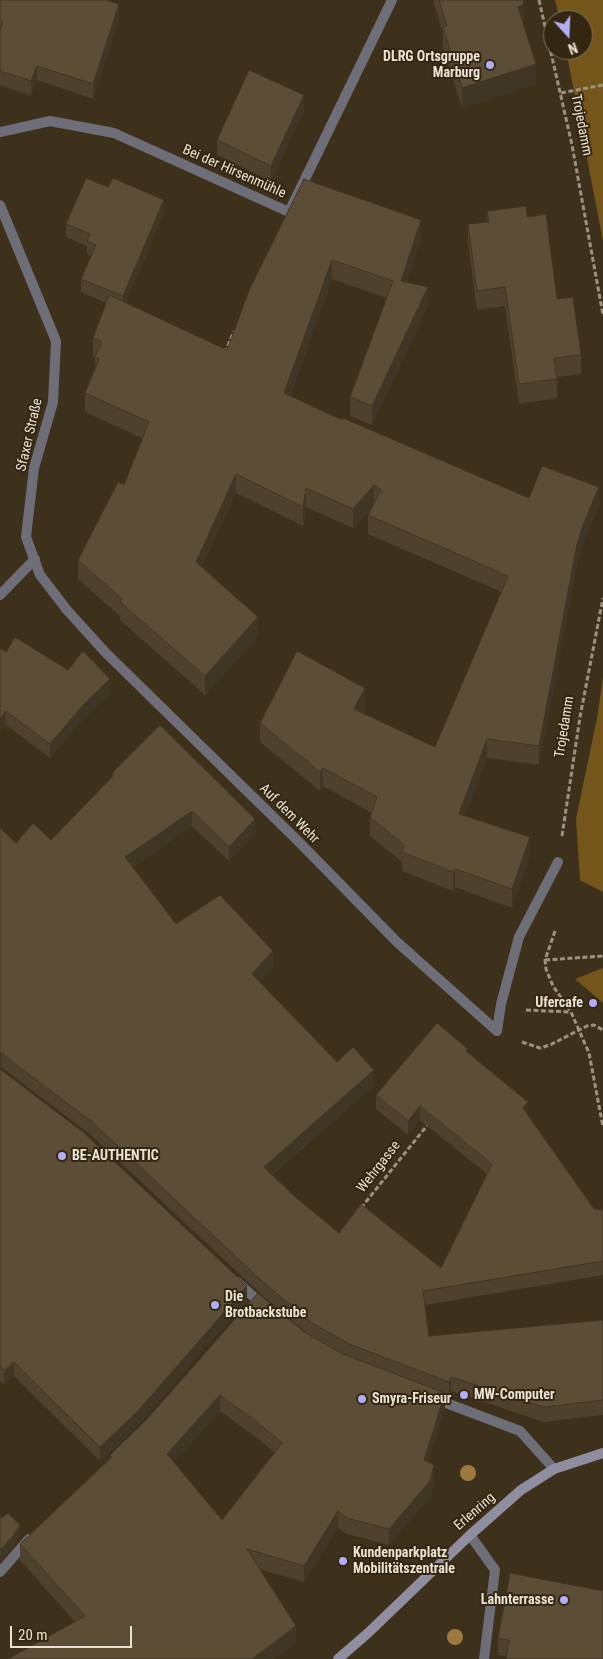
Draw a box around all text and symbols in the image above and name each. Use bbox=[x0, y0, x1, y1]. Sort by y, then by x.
north arrow bbox=[543, 10, 593, 60]
text: N bbox=[566, 39, 580, 57]
place label: DLRG Ortsgruppe Marburg bbox=[383, 49, 480, 82]
marker: DLRG Ortsgruppe Marburg bbox=[484, 59, 496, 71]
street label: Trojedamm bbox=[567, 93, 595, 157]
street label: Bei der Hirsenmühle bbox=[180, 142, 288, 202]
street label: Sfaxer Straße bbox=[13, 397, 47, 473]
street label: Trojedamm bbox=[552, 695, 578, 759]
street label: Auf dem Wehr bbox=[256, 781, 322, 847]
place label: Ufercafe bbox=[535, 995, 583, 1011]
marker: Ufercafe bbox=[587, 997, 599, 1009]
street label: Wehrgasse bbox=[354, 1138, 404, 1196]
place label: BE-AUTHENTIC bbox=[72, 1148, 159, 1164]
marker: BE-AUTHENTIC bbox=[56, 1150, 68, 1162]
place label: Die Brotbackstube bbox=[225, 1289, 306, 1321]
marker: Die Brotbackstube bbox=[209, 1299, 221, 1311]
place label: MW-Computer bbox=[474, 1387, 555, 1403]
marker: MW-Computer bbox=[458, 1389, 470, 1401]
place label: Smyra-Friseur bbox=[372, 1391, 451, 1407]
marker: Smyra-Friseur bbox=[356, 1393, 368, 1405]
street label: Erlenring bbox=[451, 1490, 499, 1534]
place label: Kundenparkplatz Mobilitätszentrale bbox=[353, 1545, 455, 1578]
marker: Kundenparkplatz Mobilitätszentrale bbox=[337, 1555, 349, 1567]
place label: Lahnterrasse bbox=[481, 1592, 554, 1608]
marker: Lahnterrasse bbox=[558, 1594, 570, 1606]
scale bar bbox=[12, 1616, 135, 1648]
text: 20 m bbox=[18, 1626, 48, 1644]

